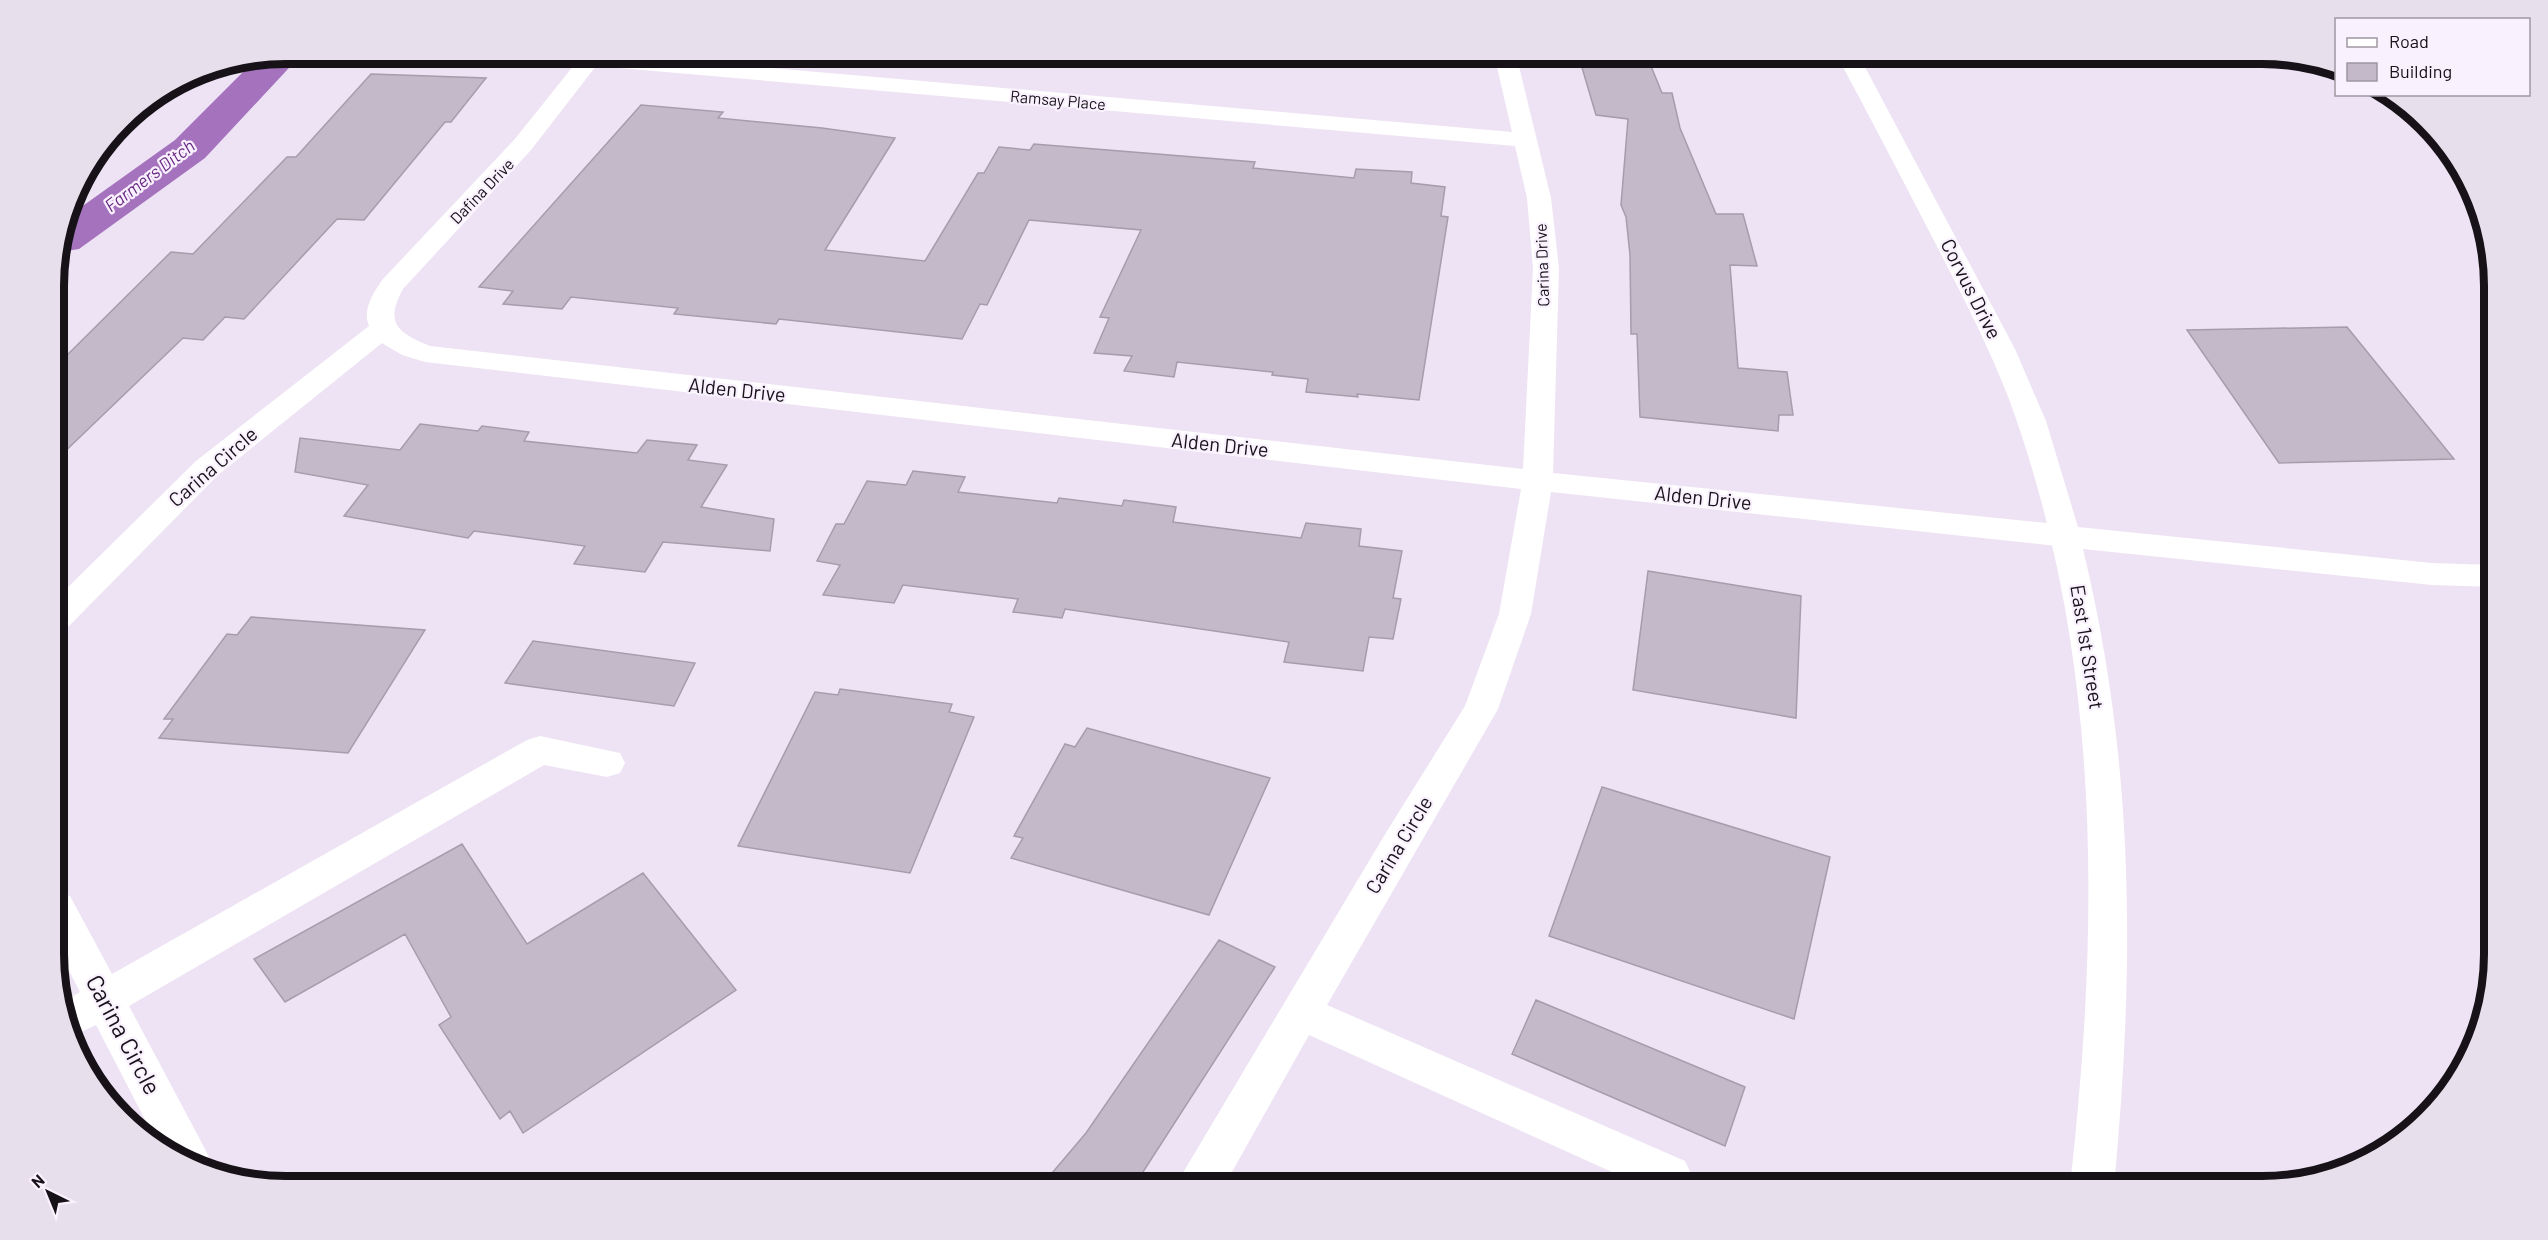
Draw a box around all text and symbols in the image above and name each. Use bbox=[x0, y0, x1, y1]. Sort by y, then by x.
legend bbox=[2335, 18, 2530, 96]
text: Road bbox=[2389, 30, 2429, 52]
text: Building bbox=[2389, 60, 2452, 82]
street label: Ramsay Place bbox=[1010, 86, 1107, 113]
water label: Farmers Ditch bbox=[100, 134, 199, 216]
street label: Dafina Drive bbox=[446, 154, 517, 227]
street label: Carina Drive bbox=[1531, 223, 1552, 307]
street label: Corvus Drive bbox=[1936, 234, 2007, 343]
street label: Alden Drive bbox=[687, 372, 787, 406]
street label: Carina Circle bbox=[163, 421, 262, 511]
street label: Alden Drive bbox=[1170, 427, 1270, 461]
street label: Alden Drive bbox=[1653, 480, 1753, 514]
street label: East 1st Street bbox=[2066, 583, 2110, 711]
street label: Carina Circle bbox=[1360, 791, 1437, 898]
street label: Carina Circle bbox=[81, 969, 168, 1099]
north arrow bbox=[18, 1162, 78, 1222]
text: N bbox=[27, 1170, 48, 1191]

